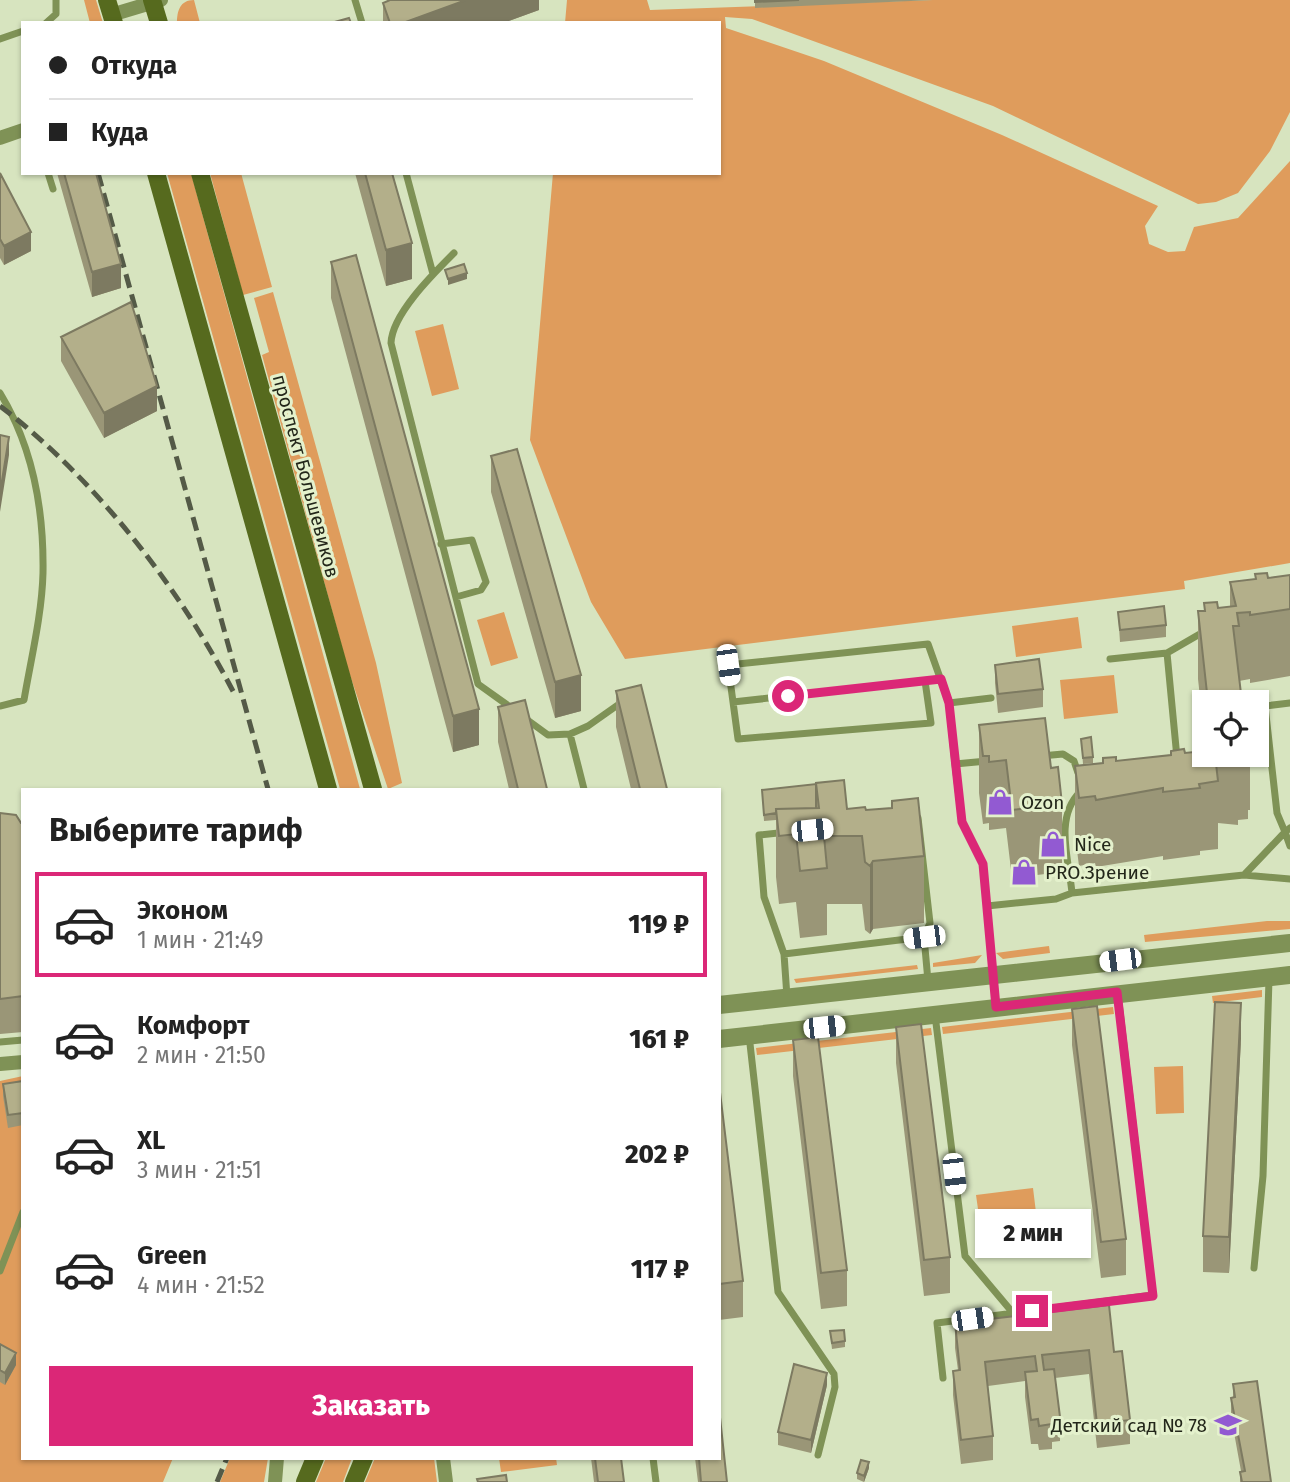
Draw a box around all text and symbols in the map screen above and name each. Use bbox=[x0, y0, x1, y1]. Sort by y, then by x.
text: Откуда bbox=[91, 50, 177, 81]
text: Куда bbox=[91, 117, 149, 148]
street label: проспект Большевиков bbox=[268, 372, 344, 580]
car bbox=[715, 643, 742, 687]
route start bbox=[772, 680, 804, 712]
map controls bbox=[1192, 690, 1269, 767]
button: locate bbox=[1192, 690, 1269, 767]
shop icon: Ozon bbox=[985, 787, 1015, 817]
place label: Ozon bbox=[1021, 791, 1064, 814]
text: Выберите тариф bbox=[49, 811, 303, 849]
car bbox=[791, 817, 834, 843]
shop icon: Nice bbox=[1038, 829, 1068, 859]
place label: Nice bbox=[1074, 833, 1111, 856]
shop icon: PRO.Зрение bbox=[1009, 857, 1039, 887]
place label: PRO.Зрение bbox=[1045, 861, 1149, 884]
icon: car bbox=[53, 893, 116, 956]
text: Эконом bbox=[137, 895, 228, 926]
text: 119 ₽ bbox=[628, 909, 689, 940]
car bbox=[902, 924, 947, 950]
text: 1 мин · 21:49 bbox=[137, 926, 264, 954]
car bbox=[1098, 947, 1143, 973]
icon: car bbox=[53, 1008, 116, 1071]
text: Комфорт bbox=[137, 1010, 250, 1041]
car bbox=[803, 1014, 846, 1040]
text: 161 ₽ bbox=[629, 1024, 689, 1055]
text: 2 мин · 21:50 bbox=[137, 1041, 266, 1069]
icon: car bbox=[53, 1123, 116, 1186]
text: XL bbox=[137, 1125, 165, 1156]
text: 202 ₽ bbox=[625, 1139, 689, 1170]
car bbox=[942, 1152, 967, 1196]
text: 3 мин · 21:51 bbox=[137, 1156, 262, 1184]
callout: 2 мин bbox=[974, 1210, 1090, 1258]
text: 2 мин bbox=[1003, 1219, 1063, 1247]
icon: car bbox=[53, 1238, 116, 1301]
text: Green bbox=[137, 1240, 207, 1271]
text: 117 ₽ bbox=[631, 1254, 689, 1285]
text: 4 мин · 21:52 bbox=[137, 1271, 265, 1299]
route end bbox=[1016, 1295, 1048, 1327]
car bbox=[950, 1306, 995, 1332]
button: Заказать bbox=[49, 1366, 693, 1446]
school or university icon: Детский сад № 78 bbox=[1213, 1410, 1243, 1440]
place label: Детский сад № 78 bbox=[1050, 1414, 1207, 1437]

